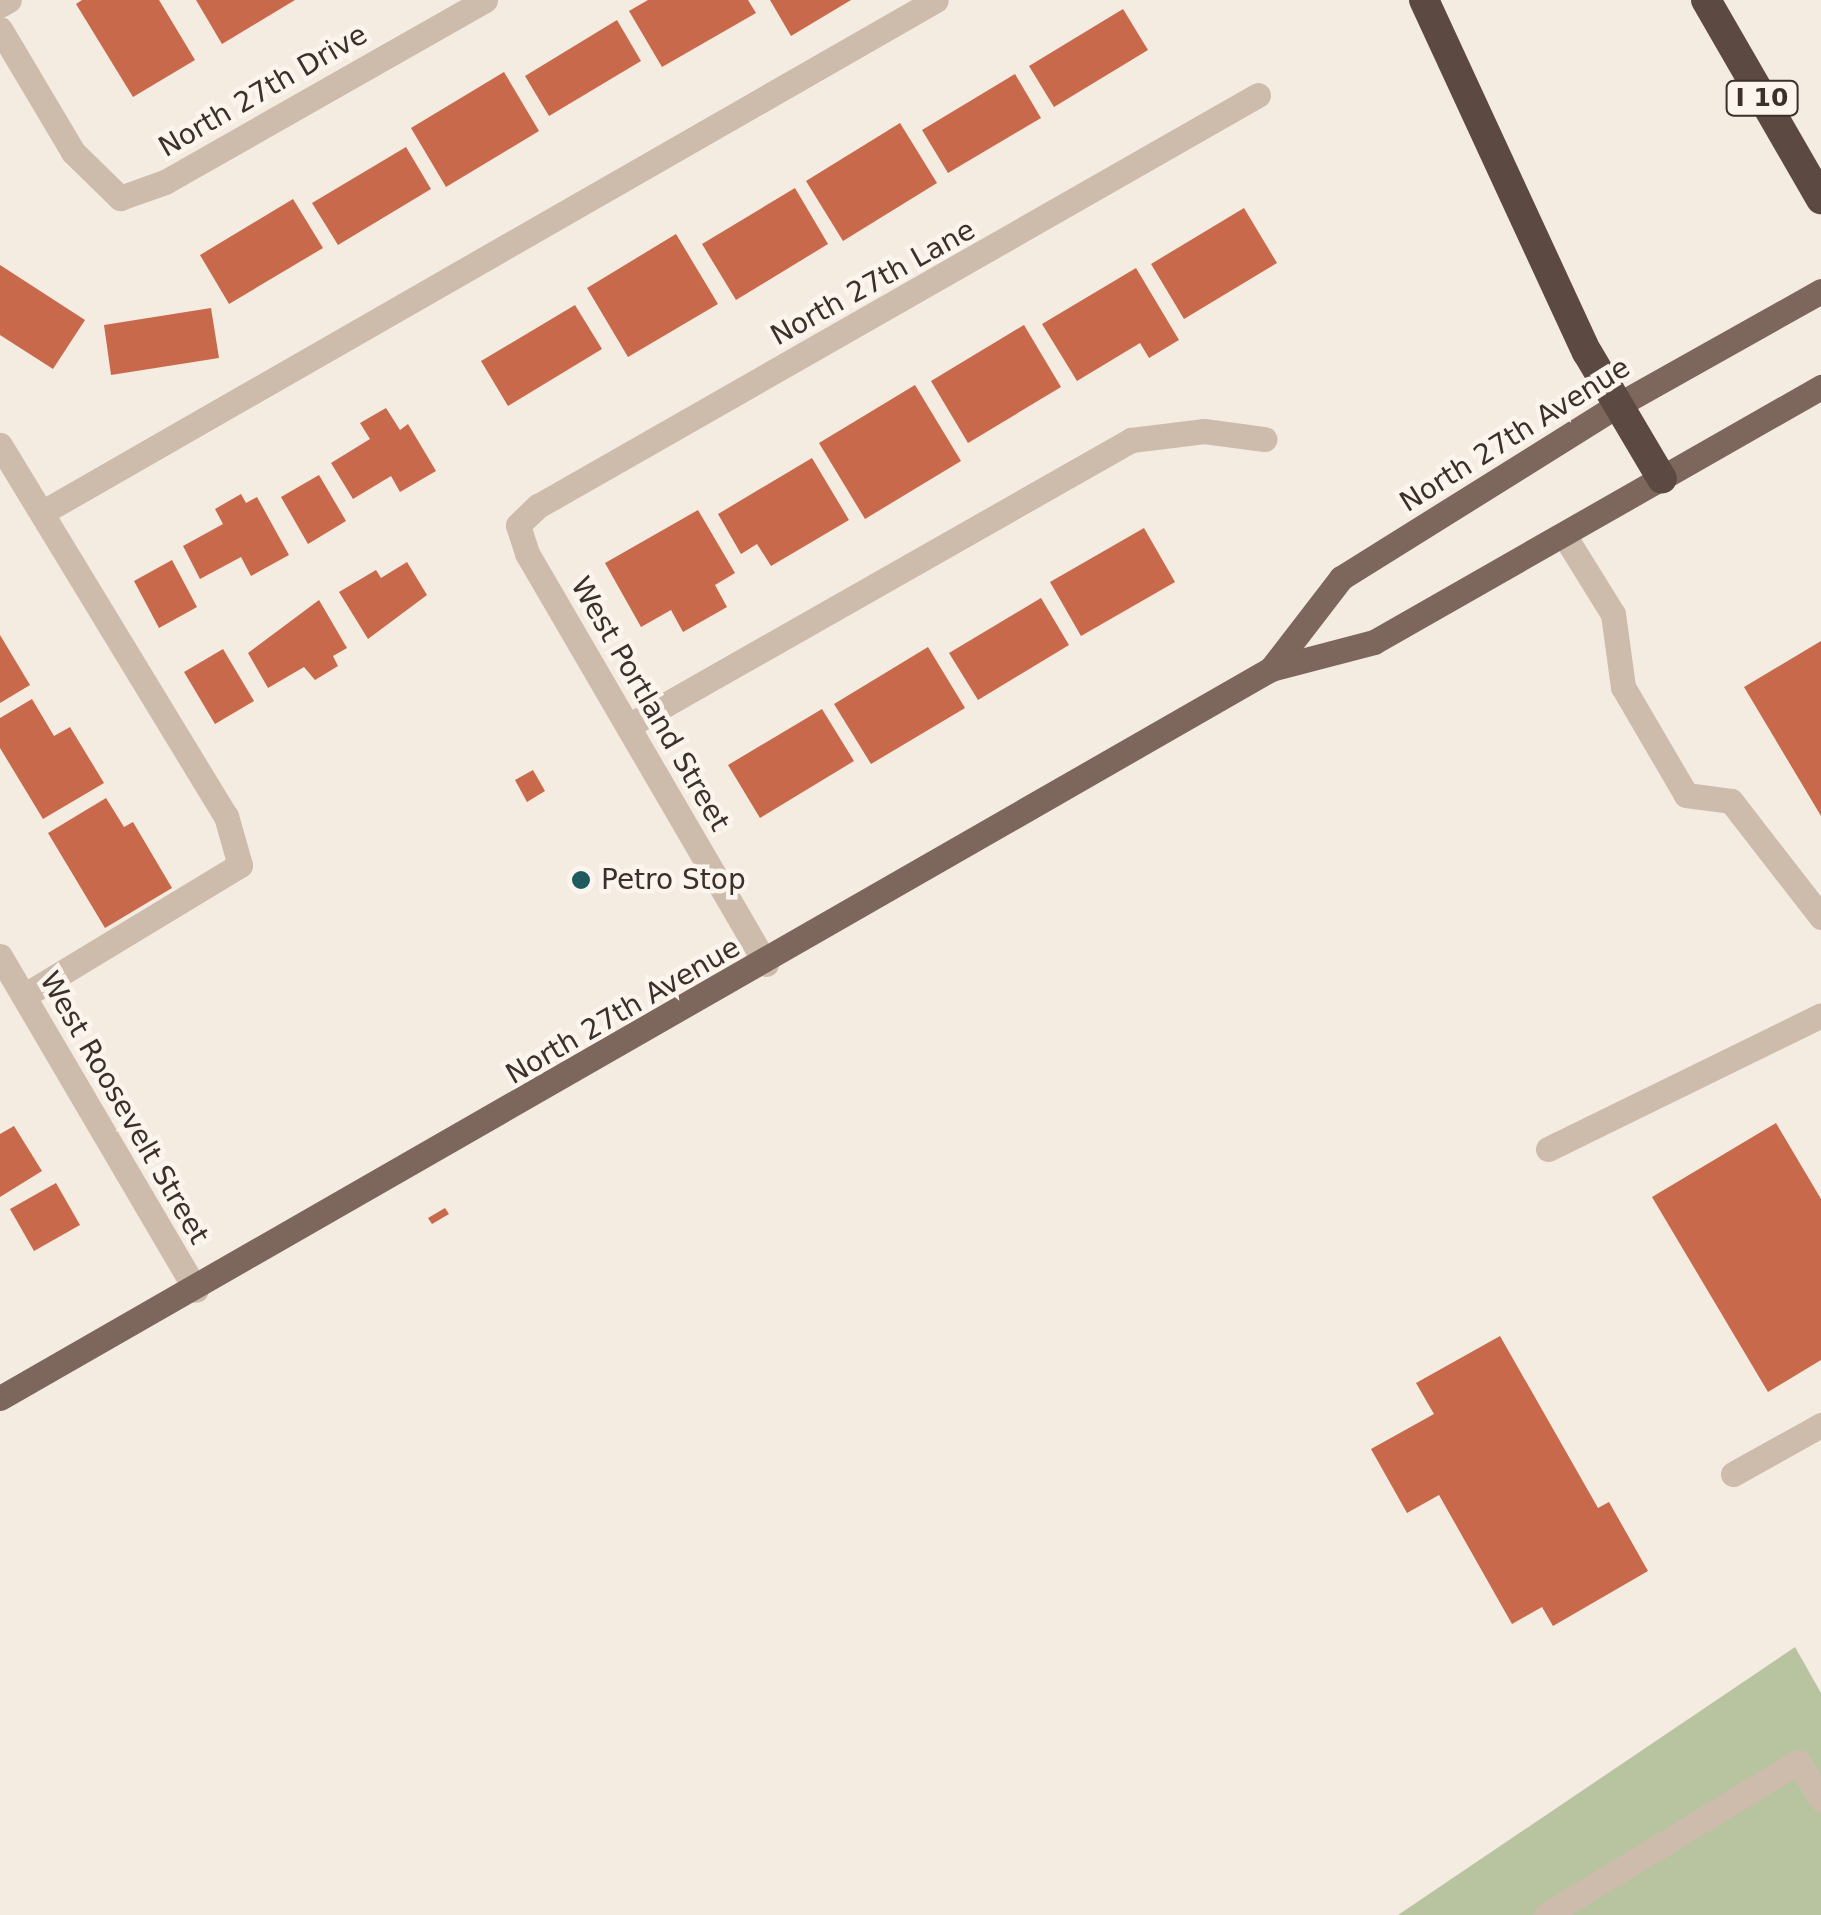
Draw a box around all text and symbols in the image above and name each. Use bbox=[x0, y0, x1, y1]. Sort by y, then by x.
street label: North 27th Drive bbox=[153, 18, 373, 164]
road number: I 10 bbox=[1724, 78, 1800, 118]
street label: North 27th Lane bbox=[765, 213, 981, 353]
street label: North 27th Avenue bbox=[1394, 351, 1636, 519]
street label: West Portland Street bbox=[564, 571, 736, 837]
place label: Petro Stop bbox=[601, 863, 746, 897]
marker: Petro Stop bbox=[570, 869, 592, 891]
street label: North 27th Avenue bbox=[500, 930, 746, 1092]
street label: West Roosevelt Street bbox=[32, 966, 216, 1250]

